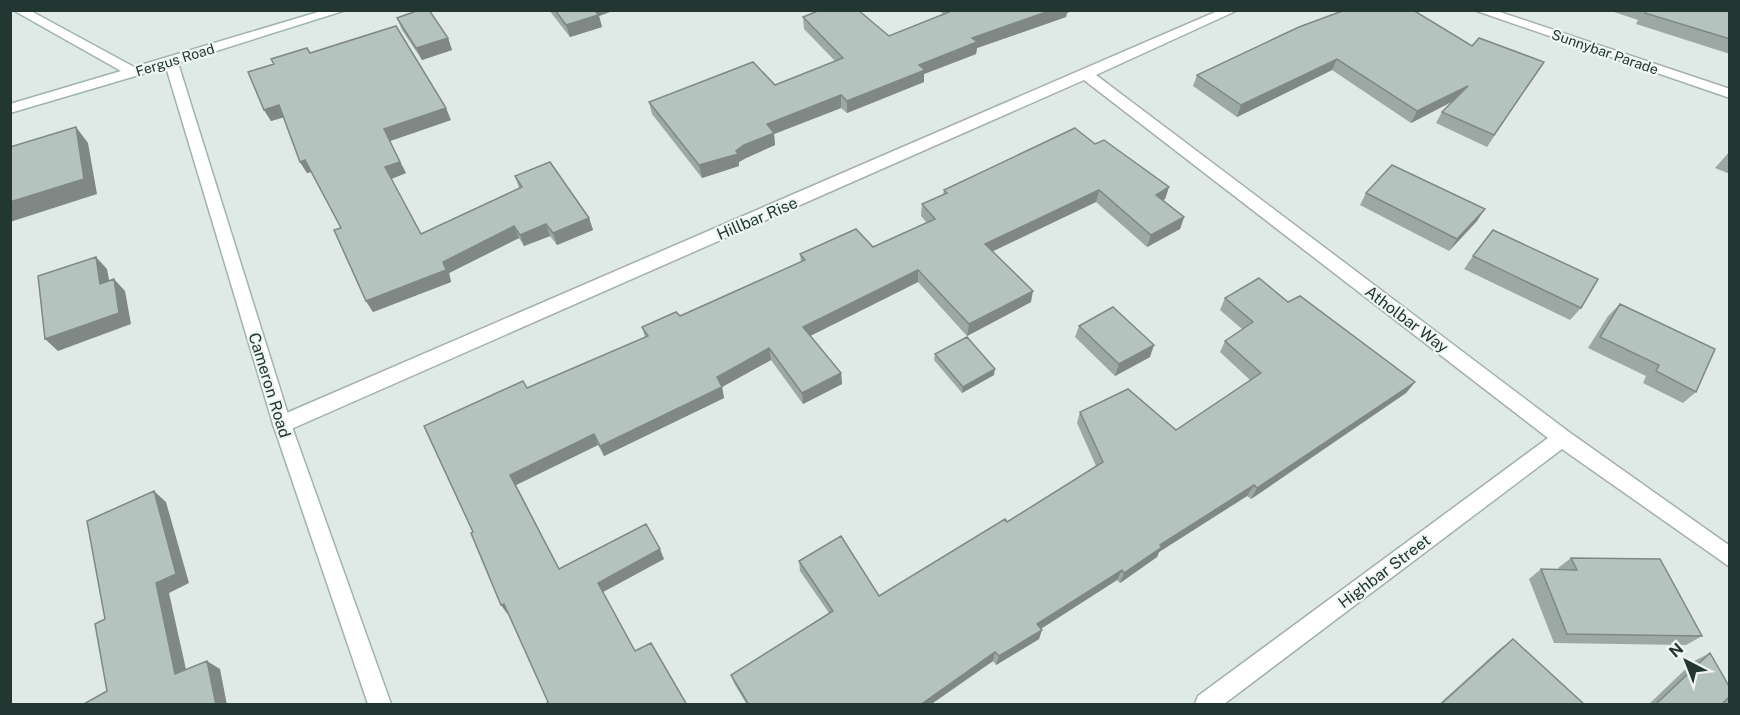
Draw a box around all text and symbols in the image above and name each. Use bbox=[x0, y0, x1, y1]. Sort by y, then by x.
street label: Sunnybar Parade bbox=[1550, 26, 1660, 78]
street label: Fergus Road bbox=[134, 40, 216, 80]
street label: Hillbar Rise bbox=[714, 193, 800, 244]
street label: Atholbar Way bbox=[1361, 282, 1452, 357]
street label: Cameron Road bbox=[245, 330, 295, 440]
street label: Highbar Street bbox=[1334, 531, 1434, 612]
north arrow bbox=[1656, 631, 1716, 691]
text: N bbox=[1665, 639, 1687, 661]

